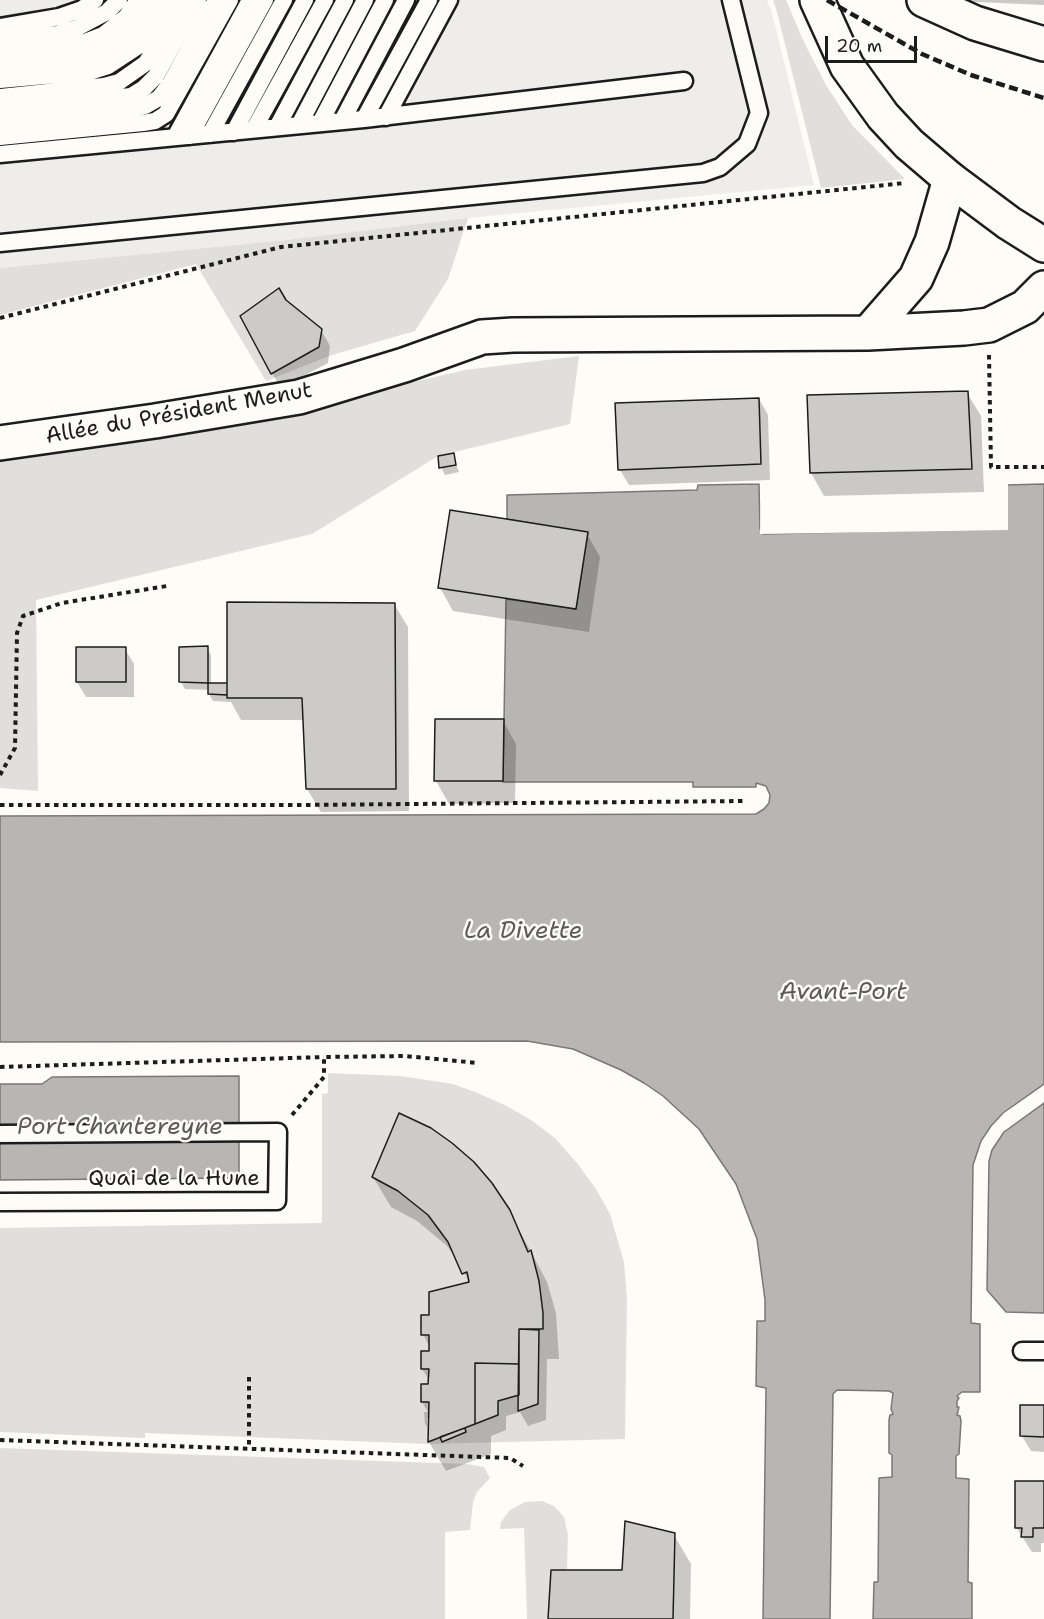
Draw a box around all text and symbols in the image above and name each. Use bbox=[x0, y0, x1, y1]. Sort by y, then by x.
scale bar bbox=[828, 24, 920, 62]
text: 20 m bbox=[836, 34, 882, 58]
street label: Allée du Président Menut bbox=[44, 378, 314, 450]
water label: La Divette bbox=[464, 918, 582, 946]
water label: Avant-Port bbox=[779, 979, 907, 1007]
water label: Port Chantereyne bbox=[17, 1114, 223, 1142]
street label: Quai de la Hune bbox=[88, 1166, 260, 1192]

